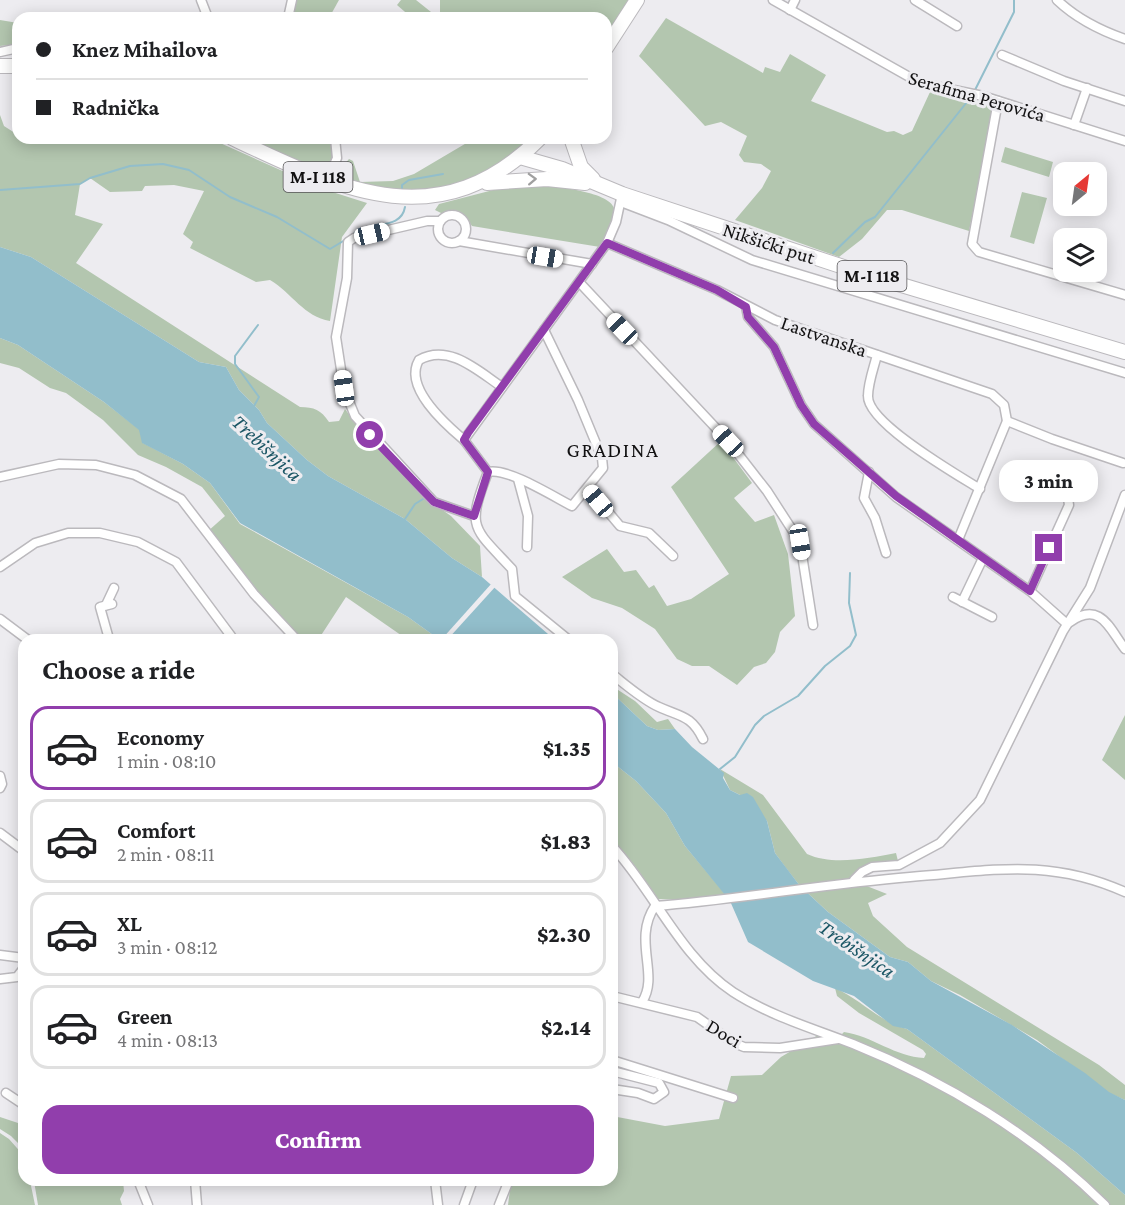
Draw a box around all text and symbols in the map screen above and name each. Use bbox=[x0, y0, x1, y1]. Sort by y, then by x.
text: Knez Mihailova bbox=[72, 37, 217, 62]
street label: Serafima Perovića bbox=[906, 66, 1048, 126]
text: Radnička bbox=[72, 95, 159, 120]
road number: M-I 118 bbox=[284, 162, 352, 192]
north arrow bbox=[1053, 162, 1107, 216]
map controls bbox=[1053, 162, 1107, 282]
one-way arrow bbox=[527, 173, 536, 186]
street label: Nikšićki put bbox=[720, 218, 818, 269]
car bbox=[352, 221, 392, 247]
button: layers bbox=[1053, 228, 1107, 282]
car bbox=[526, 245, 564, 269]
road number: M-I 118 bbox=[838, 261, 906, 291]
car bbox=[603, 310, 641, 348]
street label: Lastvanska bbox=[778, 311, 870, 361]
car bbox=[333, 369, 355, 407]
water label: Trebišnjica bbox=[227, 410, 307, 486]
route start bbox=[356, 421, 383, 448]
car bbox=[709, 422, 747, 460]
district label: GRADINA bbox=[567, 438, 659, 462]
callout: 3 min bbox=[1000, 461, 1098, 503]
text: 3 min bbox=[1024, 470, 1073, 492]
car bbox=[580, 481, 616, 521]
car bbox=[788, 523, 812, 561]
route end bbox=[1035, 534, 1062, 561]
text: Choose a ride bbox=[42, 655, 195, 685]
icon: car bbox=[45, 721, 99, 775]
text: Economy bbox=[117, 725, 204, 750]
text: $1.35 bbox=[543, 736, 591, 761]
text: 1 min · 08:10 bbox=[117, 750, 216, 772]
icon: car bbox=[45, 814, 99, 868]
text: Comfort bbox=[117, 818, 195, 843]
text: $1.83 bbox=[540, 829, 591, 854]
text: 2 min · 08:11 bbox=[117, 843, 215, 865]
icon: car bbox=[45, 907, 99, 961]
text: XL bbox=[117, 911, 142, 936]
water label: Trebišnjica bbox=[814, 915, 900, 983]
text: $2.30 bbox=[537, 922, 591, 947]
text: 3 min · 08:12 bbox=[117, 936, 217, 958]
icon: car bbox=[45, 1000, 99, 1054]
text: Green bbox=[117, 1004, 173, 1029]
street label: Doci bbox=[703, 1014, 745, 1052]
text: $2.14 bbox=[541, 1015, 591, 1040]
text: 4 min · 08:13 bbox=[117, 1029, 218, 1051]
button: Confirm bbox=[42, 1105, 594, 1174]

